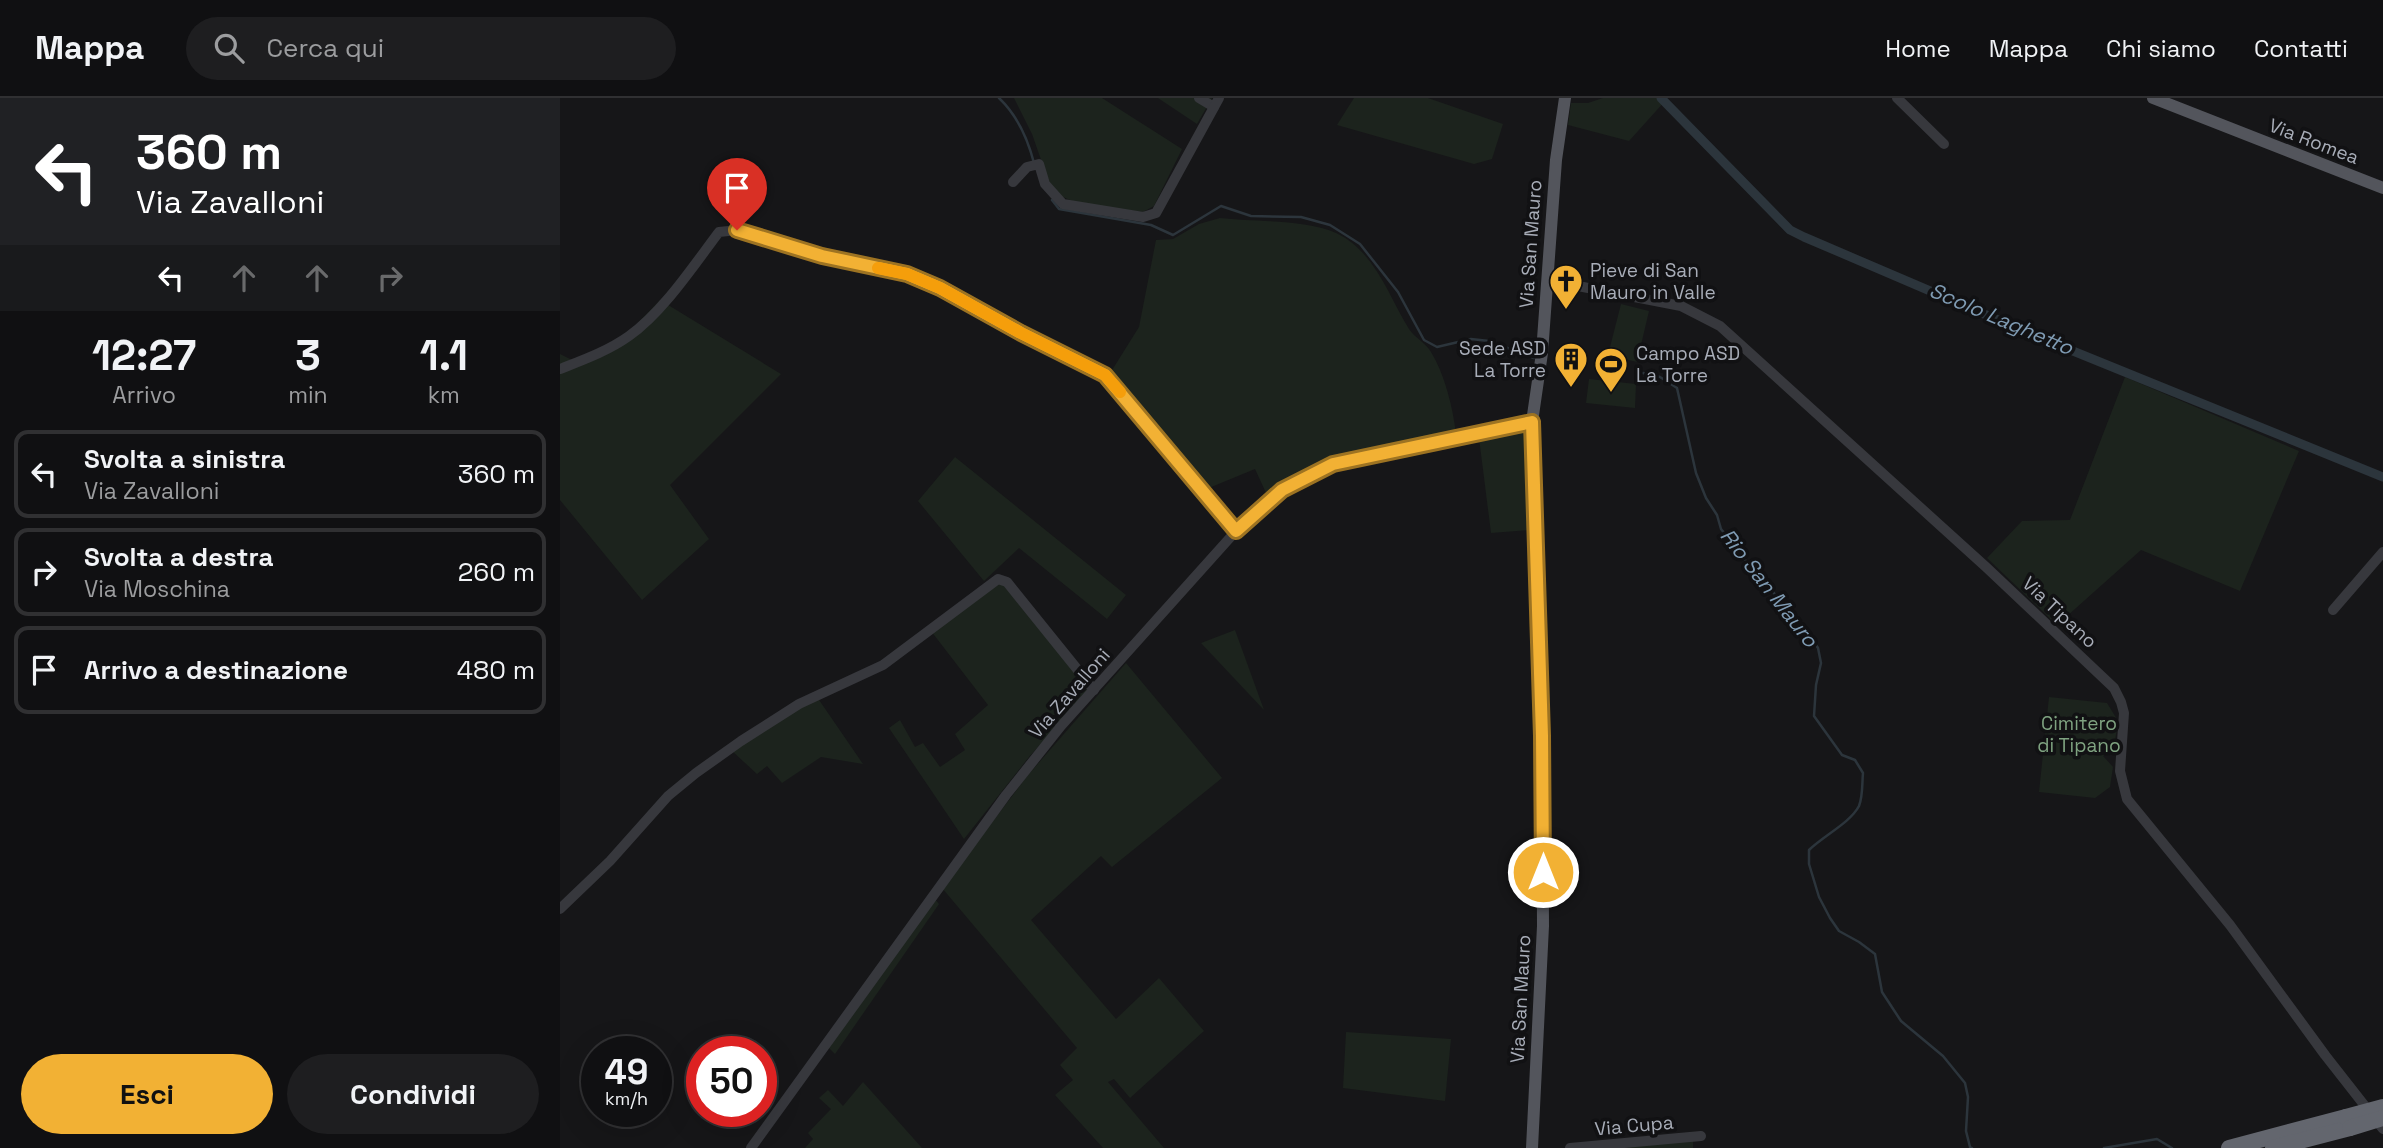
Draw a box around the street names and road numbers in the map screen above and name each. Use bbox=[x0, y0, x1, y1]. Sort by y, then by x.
street label: Via Romea bbox=[2265, 113, 2362, 170]
street label: Via San Mauro bbox=[1514, 179, 1547, 309]
street label: Via Tipano bbox=[2017, 571, 2103, 654]
street label: Via Zavalloni bbox=[1023, 643, 1115, 744]
street label: Via San Mauro bbox=[1505, 934, 1536, 1064]
street label: Via Cupa bbox=[1593, 1110, 1675, 1141]

